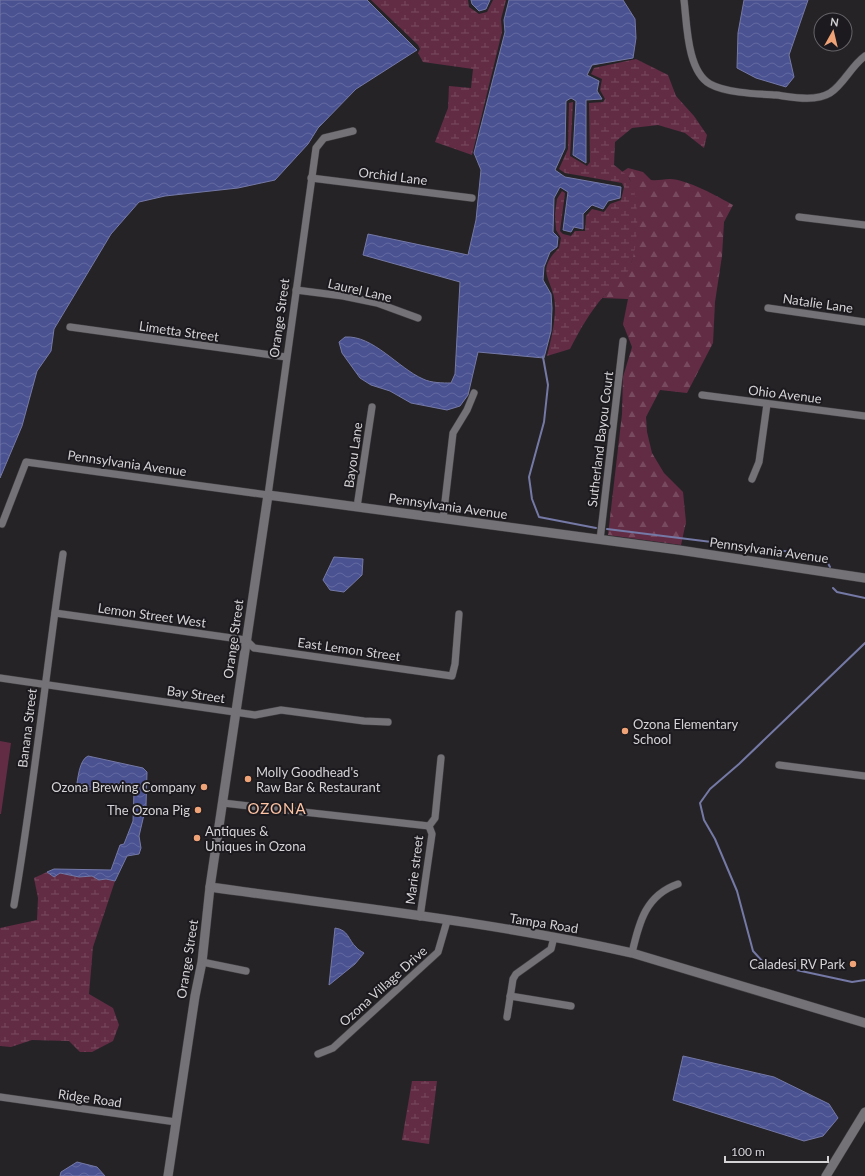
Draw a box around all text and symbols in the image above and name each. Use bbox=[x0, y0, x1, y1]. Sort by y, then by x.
north arrow bbox=[813, 12, 853, 52]
text: N bbox=[829, 15, 840, 29]
street label: Orchid Lane bbox=[358, 164, 428, 188]
street label: Laurel Lane bbox=[326, 275, 394, 305]
street label: Orange Street bbox=[266, 277, 293, 359]
street label: Natalie Lane bbox=[782, 290, 854, 316]
street label: Limetta Street bbox=[138, 317, 220, 345]
street label: Sutherland Bayou Court bbox=[584, 370, 616, 508]
street label: Ohio Avenue bbox=[747, 382, 823, 406]
street label: Bayou Lane bbox=[340, 421, 366, 489]
street label: Pennsylvania Avenue bbox=[67, 447, 188, 479]
street label: Pennsylvania Avenue bbox=[388, 490, 509, 522]
street label: Pennsylvania Avenue bbox=[709, 534, 830, 566]
street label: Orange Street bbox=[220, 598, 247, 680]
street label: Lemon Street West bbox=[97, 599, 207, 631]
street label: East Lemon Street bbox=[297, 634, 402, 664]
street label: Bay Street bbox=[166, 682, 226, 706]
street label: Banana Street bbox=[14, 687, 40, 769]
place label: Ozona Elementary School bbox=[633, 716, 738, 747]
marker: Ozona Elementary School bbox=[620, 726, 630, 736]
place label: Molly Goodhead's Raw Bar & Restaurant bbox=[256, 764, 381, 795]
marker: Molly Goodhead's Raw Bar & Restaurant bbox=[243, 774, 253, 784]
place label: Ozona Brewing Company bbox=[51, 779, 196, 795]
marker: Ozona Brewing Company bbox=[199, 782, 209, 792]
district label: OZONA bbox=[247, 799, 307, 817]
place label: The Ozona Pig bbox=[107, 802, 190, 818]
marker: The Ozona Pig bbox=[193, 805, 203, 815]
place label: Antiques & Uniques in Ozona bbox=[205, 823, 306, 854]
marker: Antiques & Uniques in Ozona bbox=[192, 833, 202, 843]
street label: Marie street bbox=[402, 834, 426, 905]
street label: Tampa Road bbox=[509, 910, 579, 936]
street label: Orange Street bbox=[173, 918, 201, 1000]
street label: Ozona Village Drive bbox=[336, 942, 430, 1030]
place label: Caladesi RV Park bbox=[749, 956, 845, 972]
marker: Caladesi RV Park bbox=[848, 959, 858, 969]
street label: Ridge Road bbox=[57, 1086, 123, 1110]
scale bar bbox=[725, 1138, 828, 1164]
text: 100 m bbox=[731, 1144, 765, 1159]

